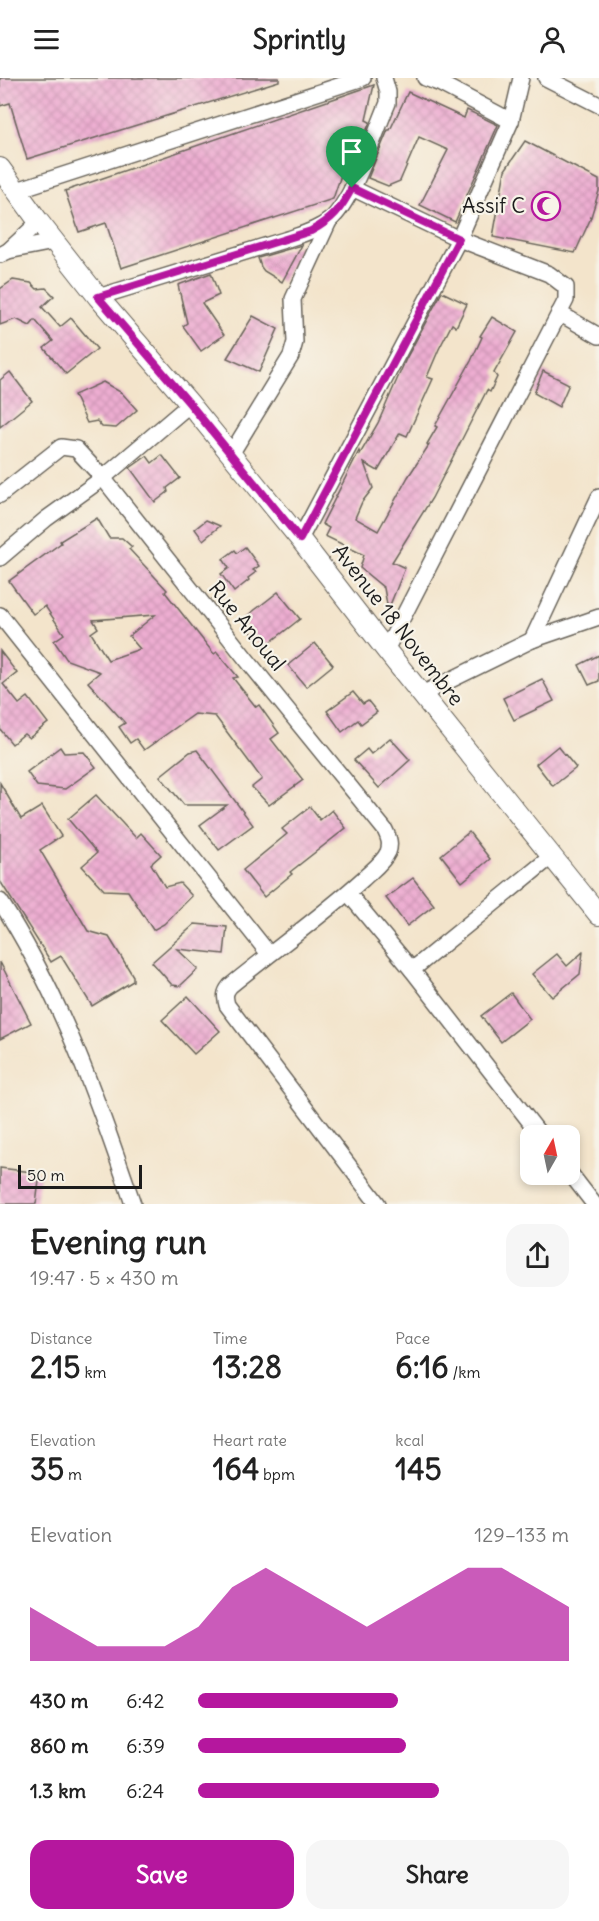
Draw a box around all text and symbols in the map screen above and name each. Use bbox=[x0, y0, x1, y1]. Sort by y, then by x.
text: Sprintly bbox=[253, 22, 346, 56]
icon: menu bbox=[30, 23, 63, 56]
icon: person bbox=[536, 23, 569, 56]
pin bbox=[326, 126, 377, 188]
icon: arrive bbox=[335, 135, 368, 168]
mosque icon: Assif C bbox=[530, 190, 562, 222]
place label: Assif C bbox=[462, 192, 525, 219]
street label: Avenue 18 Novembre bbox=[327, 538, 470, 711]
street label: Rue Anoual bbox=[203, 575, 292, 676]
north arrow bbox=[520, 1125, 580, 1185]
map controls bbox=[520, 1125, 580, 1185]
scale bar bbox=[18, 1162, 142, 1190]
text: 50 m bbox=[27, 1165, 65, 1185]
text: Evening run bbox=[30, 1221, 206, 1263]
button: share bbox=[506, 1224, 569, 1287]
text: 19:47 · 5 × 430 m bbox=[30, 1265, 179, 1290]
text: Distance bbox=[30, 1328, 92, 1348]
text: Time bbox=[213, 1328, 247, 1348]
text: Pace bbox=[395, 1328, 430, 1348]
text: 2.15 bbox=[30, 1348, 81, 1386]
text: 13:28 bbox=[213, 1348, 282, 1386]
text: 6:16 bbox=[395, 1348, 449, 1386]
text: km bbox=[81, 1362, 107, 1382]
text: /km bbox=[449, 1362, 480, 1382]
text: Elevation bbox=[30, 1430, 96, 1450]
text: Heart rate bbox=[213, 1430, 287, 1450]
text: kcal bbox=[395, 1430, 424, 1450]
text: 35 bbox=[30, 1450, 64, 1488]
text: 164 bbox=[213, 1450, 259, 1488]
text: 145 bbox=[395, 1450, 442, 1488]
text: m bbox=[64, 1464, 82, 1484]
text: bpm bbox=[259, 1464, 295, 1484]
text: Elevation bbox=[30, 1522, 112, 1547]
text: 129–133 m bbox=[474, 1522, 569, 1547]
text: 430 m bbox=[30, 1688, 88, 1713]
text: 6:42 bbox=[126, 1688, 165, 1713]
text: 860 m bbox=[30, 1733, 89, 1758]
text: 6:39 bbox=[126, 1733, 165, 1758]
text: 1.3 km bbox=[30, 1778, 86, 1803]
text: 6:24 bbox=[126, 1778, 164, 1803]
button: Save bbox=[30, 1840, 294, 1909]
button: Share bbox=[306, 1840, 569, 1909]

